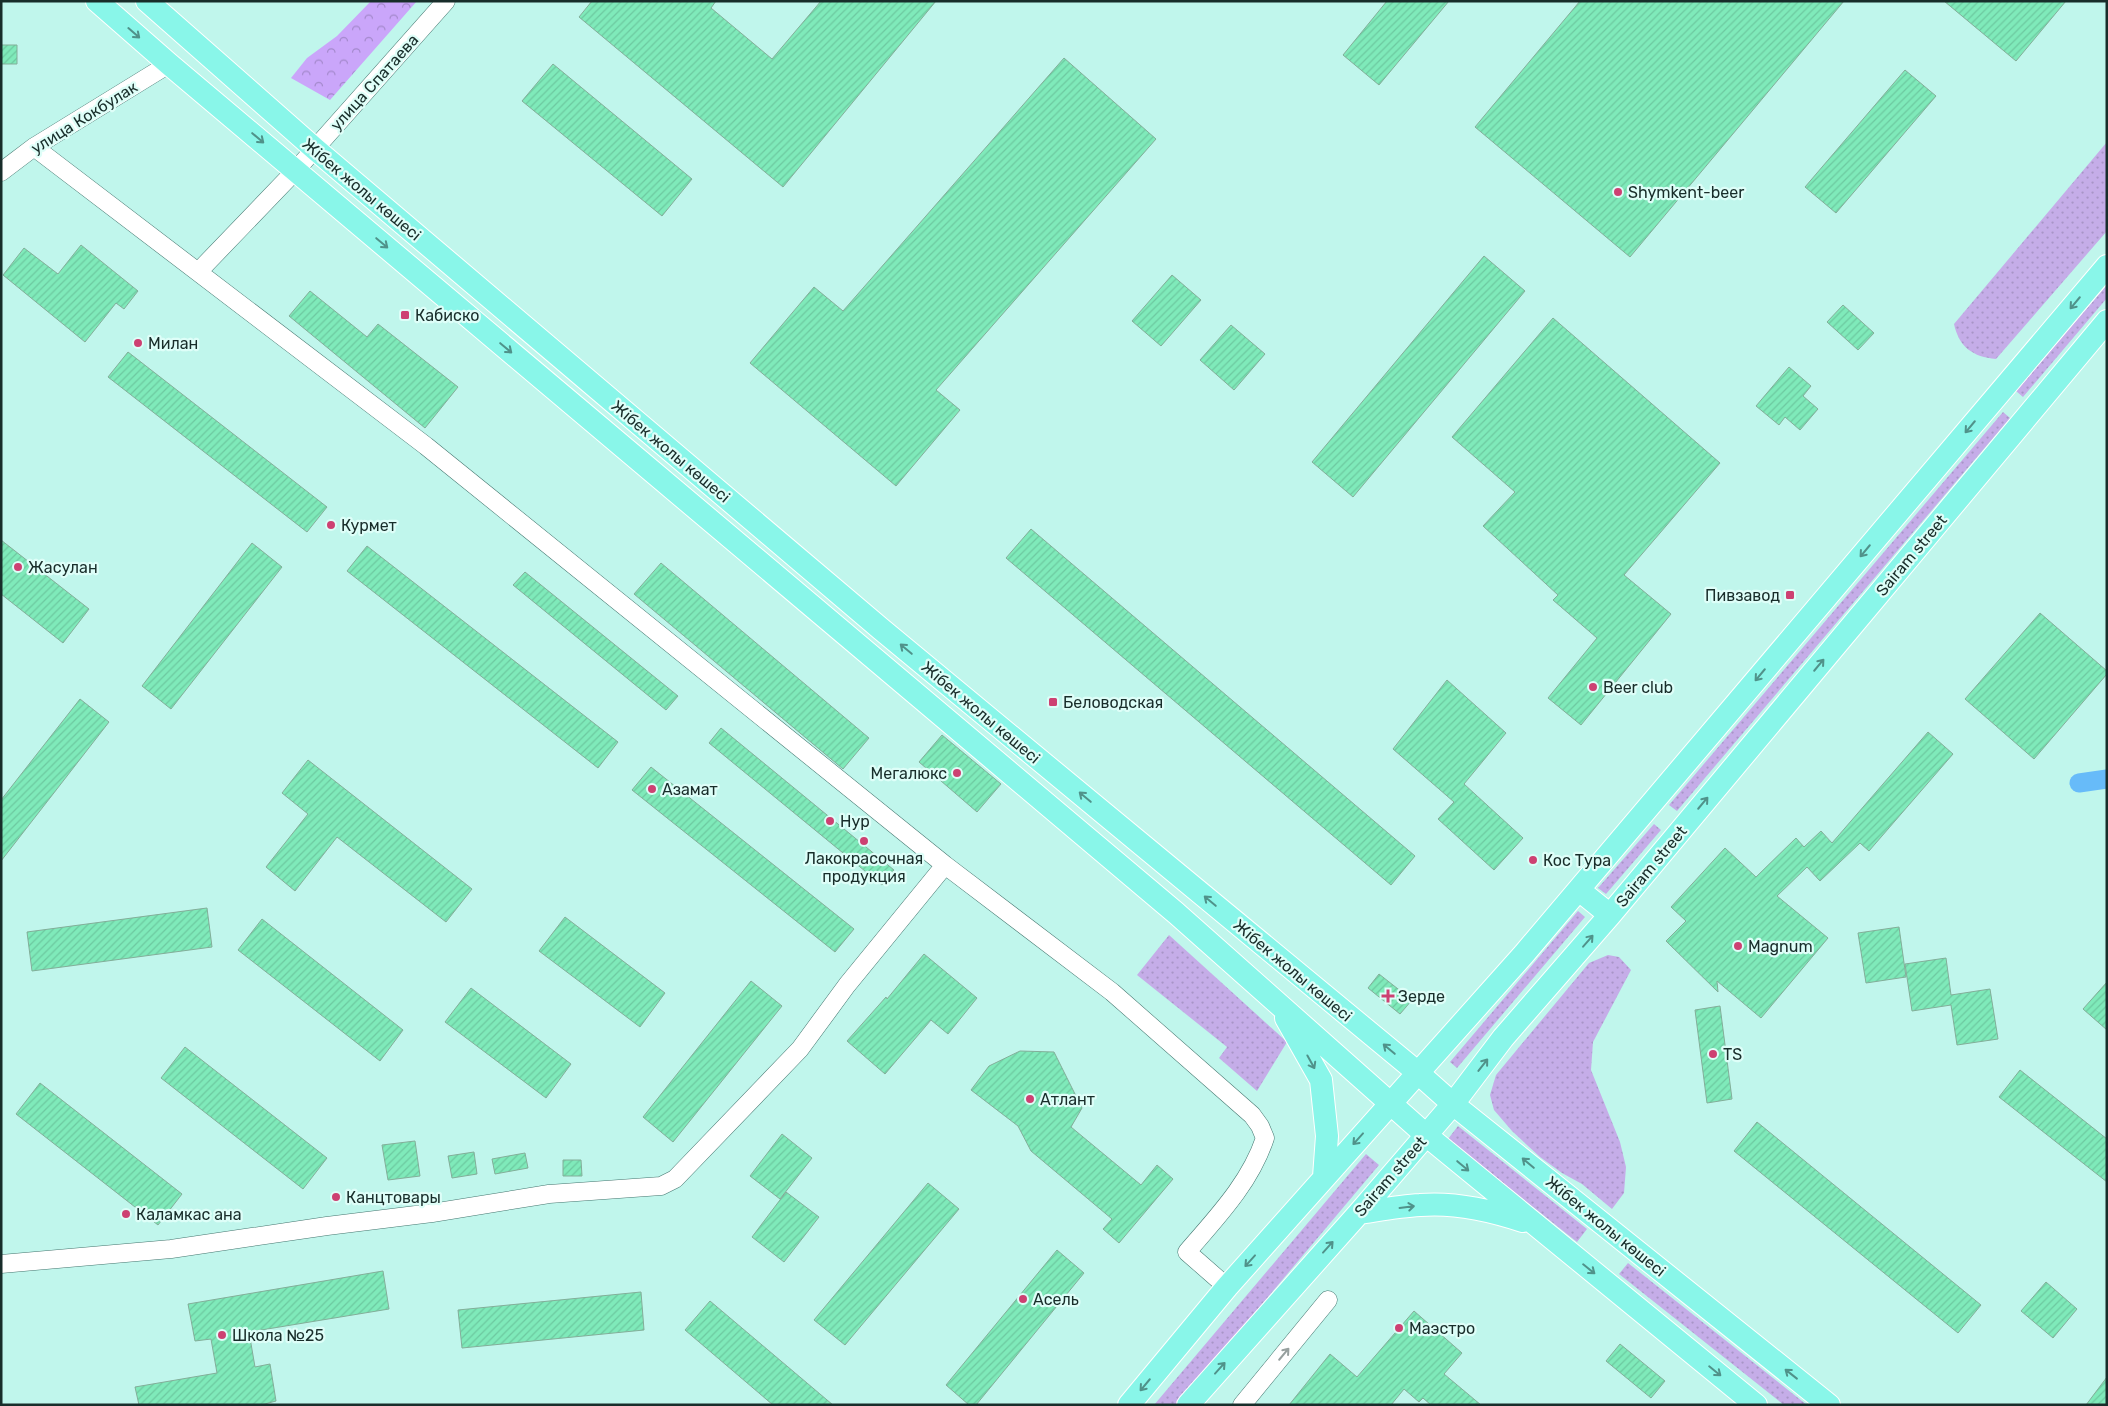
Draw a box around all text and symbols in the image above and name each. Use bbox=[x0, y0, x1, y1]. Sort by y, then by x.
one-way arrow bbox=[127, 28, 140, 39]
street label: улица Спатаева bbox=[326, 30, 422, 134]
street label: улица Кокбулак bbox=[28, 77, 141, 158]
one-way arrow bbox=[251, 133, 264, 144]
street label: Жібек жолы көшесі bbox=[299, 134, 425, 244]
place label: Shymkent-beer bbox=[1628, 183, 1744, 202]
marker: Shymkent-beer bbox=[1612, 186, 1624, 198]
one-way arrow bbox=[375, 238, 388, 249]
one-way arrow bbox=[2070, 296, 2081, 309]
place label: Кабиско bbox=[415, 306, 479, 325]
marker: Кабиско bbox=[399, 309, 411, 321]
place label: Милан bbox=[148, 334, 198, 353]
marker: Милан bbox=[132, 337, 144, 349]
one-way arrow bbox=[500, 342, 513, 354]
street label: Жібек жолы көшесі bbox=[608, 396, 734, 506]
one-way arrow bbox=[1965, 420, 1976, 433]
street label: Sairam street bbox=[1872, 511, 1951, 600]
place label: Курмет bbox=[341, 516, 397, 535]
marker: Курмет bbox=[325, 519, 337, 531]
one-way arrow bbox=[1860, 544, 1871, 557]
place label: Жасулан bbox=[28, 558, 98, 577]
marker: Жасулан bbox=[12, 561, 24, 573]
place label: Пивзавод bbox=[1705, 586, 1780, 605]
marker: Пивзавод bbox=[1784, 589, 1796, 601]
one-way arrow bbox=[899, 644, 912, 655]
street label: Жібек жолы көшесі bbox=[918, 657, 1044, 767]
one-way arrow bbox=[1813, 659, 1825, 672]
one-way arrow bbox=[1755, 668, 1766, 681]
place label: Beer club bbox=[1603, 678, 1673, 697]
marker: Beer club bbox=[1587, 681, 1599, 693]
place label: Беловодская bbox=[1063, 693, 1163, 712]
marker: Беловодская bbox=[1047, 696, 1059, 708]
place label: Мегалюкс bbox=[871, 764, 947, 783]
marker: Мегалюкс bbox=[951, 767, 963, 779]
place label: Азамат bbox=[662, 780, 718, 799]
marker: Азамат bbox=[646, 783, 658, 795]
one-way arrow bbox=[1079, 792, 1092, 803]
one-way arrow bbox=[1698, 797, 1709, 810]
place label: Нур bbox=[840, 812, 870, 831]
marker: Нур bbox=[824, 815, 836, 827]
street label: Sairam street bbox=[1612, 822, 1691, 911]
marker: Лакокрасочная продукция bbox=[858, 835, 870, 847]
place label: Лакокрасочная продукция bbox=[805, 849, 923, 886]
place label: Кос Тура bbox=[1543, 851, 1611, 870]
marker: Кос Тура bbox=[1527, 854, 1539, 866]
one-way arrow bbox=[1204, 895, 1217, 906]
street label: Жібек жолы көшесі bbox=[1230, 915, 1356, 1025]
one-way arrow bbox=[1582, 935, 1593, 948]
place label: Magnum bbox=[1748, 937, 1813, 956]
marker: Magnum bbox=[1732, 940, 1744, 952]
place label: Зерде bbox=[1398, 987, 1445, 1006]
marker: Зерде bbox=[1382, 990, 1394, 1002]
one-way arrow bbox=[1383, 1043, 1396, 1055]
place label: TS bbox=[1723, 1045, 1742, 1064]
marker: TS bbox=[1707, 1048, 1719, 1060]
one-way arrow bbox=[1306, 1055, 1316, 1070]
one-way arrow bbox=[1477, 1059, 1488, 1072]
place label: Атлант bbox=[1040, 1090, 1095, 1109]
marker: Атлант bbox=[1024, 1093, 1036, 1105]
street label: Sairam street bbox=[1350, 1132, 1430, 1220]
one-way arrow bbox=[1352, 1133, 1364, 1146]
one-way arrow bbox=[1522, 1157, 1535, 1168]
one-way arrow bbox=[1456, 1160, 1469, 1171]
street label: Жібек жолы көшесі bbox=[1542, 1172, 1670, 1281]
place label: Канцтовары bbox=[346, 1188, 441, 1207]
marker: Канцтовары bbox=[330, 1191, 342, 1203]
one-way arrow bbox=[1399, 1201, 1415, 1211]
place label: Каламкас ана bbox=[136, 1205, 242, 1224]
marker: Каламкас ана bbox=[120, 1208, 132, 1220]
one-way arrow bbox=[1322, 1240, 1334, 1253]
one-way arrow bbox=[1245, 1254, 1256, 1267]
one-way arrow bbox=[1582, 1263, 1595, 1274]
place label: Асель bbox=[1033, 1290, 1079, 1309]
marker: Асель bbox=[1017, 1293, 1029, 1305]
place label: Маэстро bbox=[1409, 1319, 1475, 1338]
marker: Маэстро bbox=[1393, 1322, 1405, 1334]
place label: Школа №25 bbox=[232, 1326, 324, 1345]
marker: Школа №25 bbox=[216, 1329, 228, 1341]
one-way arrow bbox=[1278, 1348, 1289, 1361]
one-way arrow bbox=[1215, 1362, 1226, 1375]
one-way arrow bbox=[1708, 1366, 1721, 1377]
one-way arrow bbox=[1785, 1369, 1798, 1380]
one-way arrow bbox=[1140, 1378, 1151, 1391]

